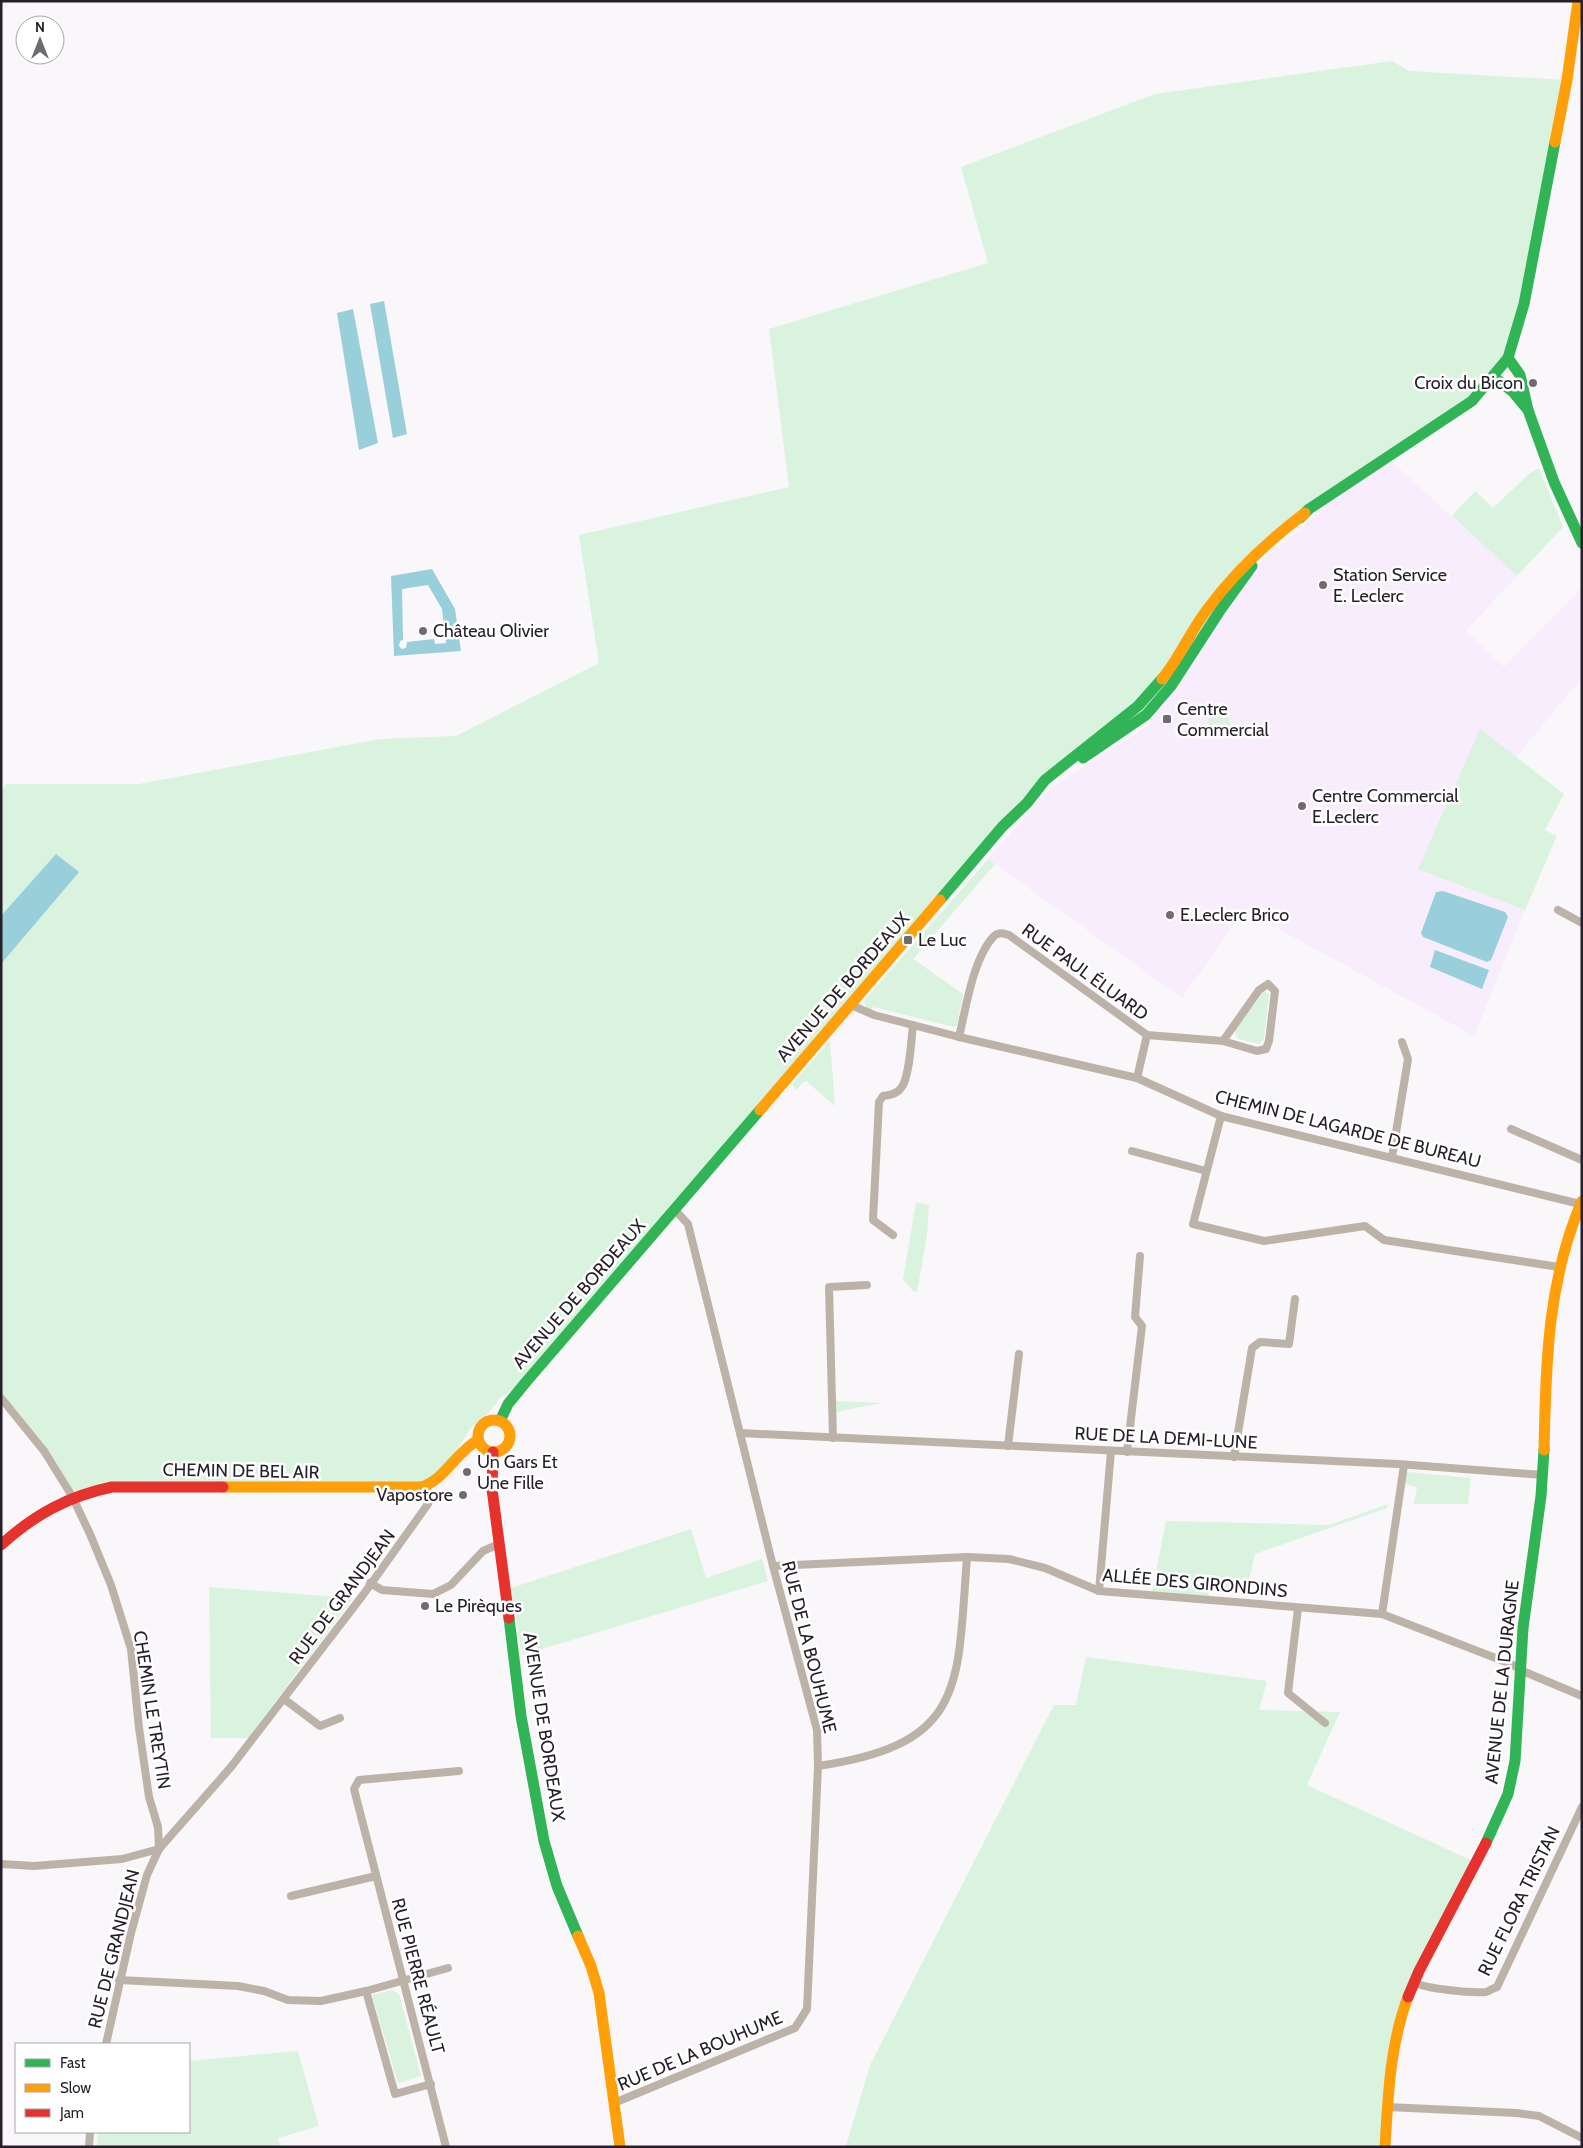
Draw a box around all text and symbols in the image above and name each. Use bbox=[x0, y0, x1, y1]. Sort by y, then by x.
north arrow bbox=[15, 15, 65, 65]
text: N bbox=[35, 18, 45, 36]
place label: Croix du Bicon bbox=[1414, 372, 1523, 394]
marker: Croix du Bicon bbox=[1527, 377, 1539, 389]
place label: Station Service E. Leclerc bbox=[1333, 564, 1447, 607]
marker: Station Service E. Leclerc bbox=[1317, 579, 1329, 591]
place label: Château Olivier bbox=[433, 620, 549, 642]
marker: Château Olivier bbox=[417, 625, 429, 637]
place label: Centre Commercial bbox=[1177, 698, 1270, 741]
marker: Centre Commercial bbox=[1161, 713, 1173, 725]
place label: Centre Commercial E.Leclerc bbox=[1312, 785, 1459, 828]
marker: Centre Commercial E.Leclerc bbox=[1296, 800, 1308, 812]
place label: E.Leclerc Brico bbox=[1180, 904, 1289, 926]
street label: AVENUE DE BORDEAUX bbox=[772, 907, 914, 1066]
marker: E.Leclerc Brico bbox=[1164, 909, 1176, 921]
street label: RUE PAUL ÉLUARD bbox=[1018, 919, 1152, 1025]
place label: Le Luc bbox=[918, 929, 967, 951]
marker: Le Luc bbox=[902, 934, 914, 946]
street label: CHEMIN DE LAGARDE DE BUREAU bbox=[1213, 1085, 1483, 1173]
street label: AVENUE DE BORDEAUX bbox=[508, 1214, 650, 1373]
street label: RUE DE LA DEMI-LUNE bbox=[1074, 1422, 1258, 1454]
place label: Un Gars Et Une Fille bbox=[477, 1451, 558, 1494]
street label: CHEMIN DE BEL AIR bbox=[162, 1459, 320, 1483]
marker: Un Gars Et Une Fille bbox=[461, 1466, 473, 1478]
place label: Vapostore bbox=[376, 1484, 453, 1506]
marker: Vapostore bbox=[457, 1489, 469, 1501]
street label: RUE DE GRANDJEAN bbox=[284, 1525, 400, 1669]
street label: RUE DE LA BOUHUME bbox=[777, 1559, 841, 1736]
street label: ALLÉE DES GIRONDINS bbox=[1102, 1564, 1288, 1602]
street label: AVENUE DE LA DURAGNE bbox=[1480, 1579, 1524, 1785]
place label: Le Pirèques bbox=[435, 1595, 522, 1617]
marker: Le Pirèques bbox=[419, 1600, 431, 1612]
street label: CHEMIN LE TREYTIN bbox=[129, 1629, 175, 1791]
street label: AVENUE DE BORDEAUX bbox=[518, 1631, 570, 1823]
street label: RUE FLORA TRISTAN bbox=[1473, 1823, 1565, 1979]
street label: RUE DE GRANDJEAN bbox=[84, 1867, 144, 2031]
street label: RUE PIERRE RÉAULT bbox=[387, 1896, 450, 2057]
street label: RUE DE LA BOUHUME bbox=[614, 2006, 786, 2096]
legend bbox=[15, 2043, 190, 2133]
text: Fast bbox=[60, 2054, 85, 2072]
text: Slow bbox=[60, 2079, 91, 2097]
text: Jam bbox=[59, 2104, 84, 2122]

